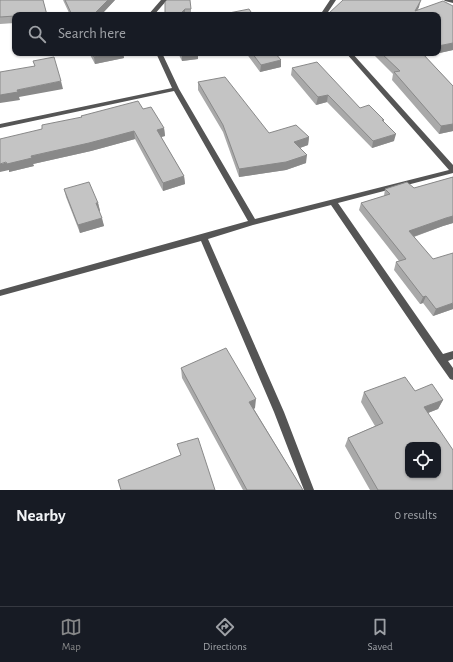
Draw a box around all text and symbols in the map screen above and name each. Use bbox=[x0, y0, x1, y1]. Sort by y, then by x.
search box bbox=[12, 12, 441, 56]
icon: search bbox=[26, 23, 48, 45]
text: Search here bbox=[58, 26, 126, 41]
map controls bbox=[405, 442, 441, 478]
button: locate bbox=[405, 442, 441, 478]
text: Nearby bbox=[16, 507, 66, 524]
text: 0 results bbox=[394, 509, 437, 522]
tab: Map bbox=[60, 616, 82, 653]
tab: Directions bbox=[203, 616, 247, 653]
tab: Saved bbox=[367, 616, 393, 653]

